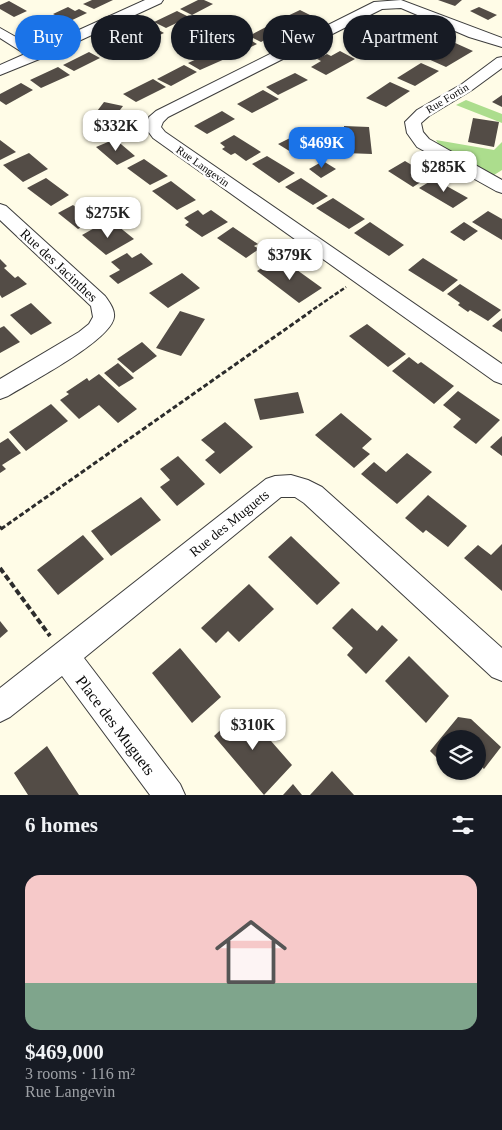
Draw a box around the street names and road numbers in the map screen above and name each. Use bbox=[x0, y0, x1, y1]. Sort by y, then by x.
street label: Rue Fortin bbox=[424, 80, 471, 115]
street label: Rue Langevin bbox=[174, 143, 232, 189]
street label: Rue des Jacinthes bbox=[17, 226, 100, 305]
street label: Rue des Muguets bbox=[187, 487, 272, 560]
street label: Place des Muguets bbox=[72, 672, 158, 779]

